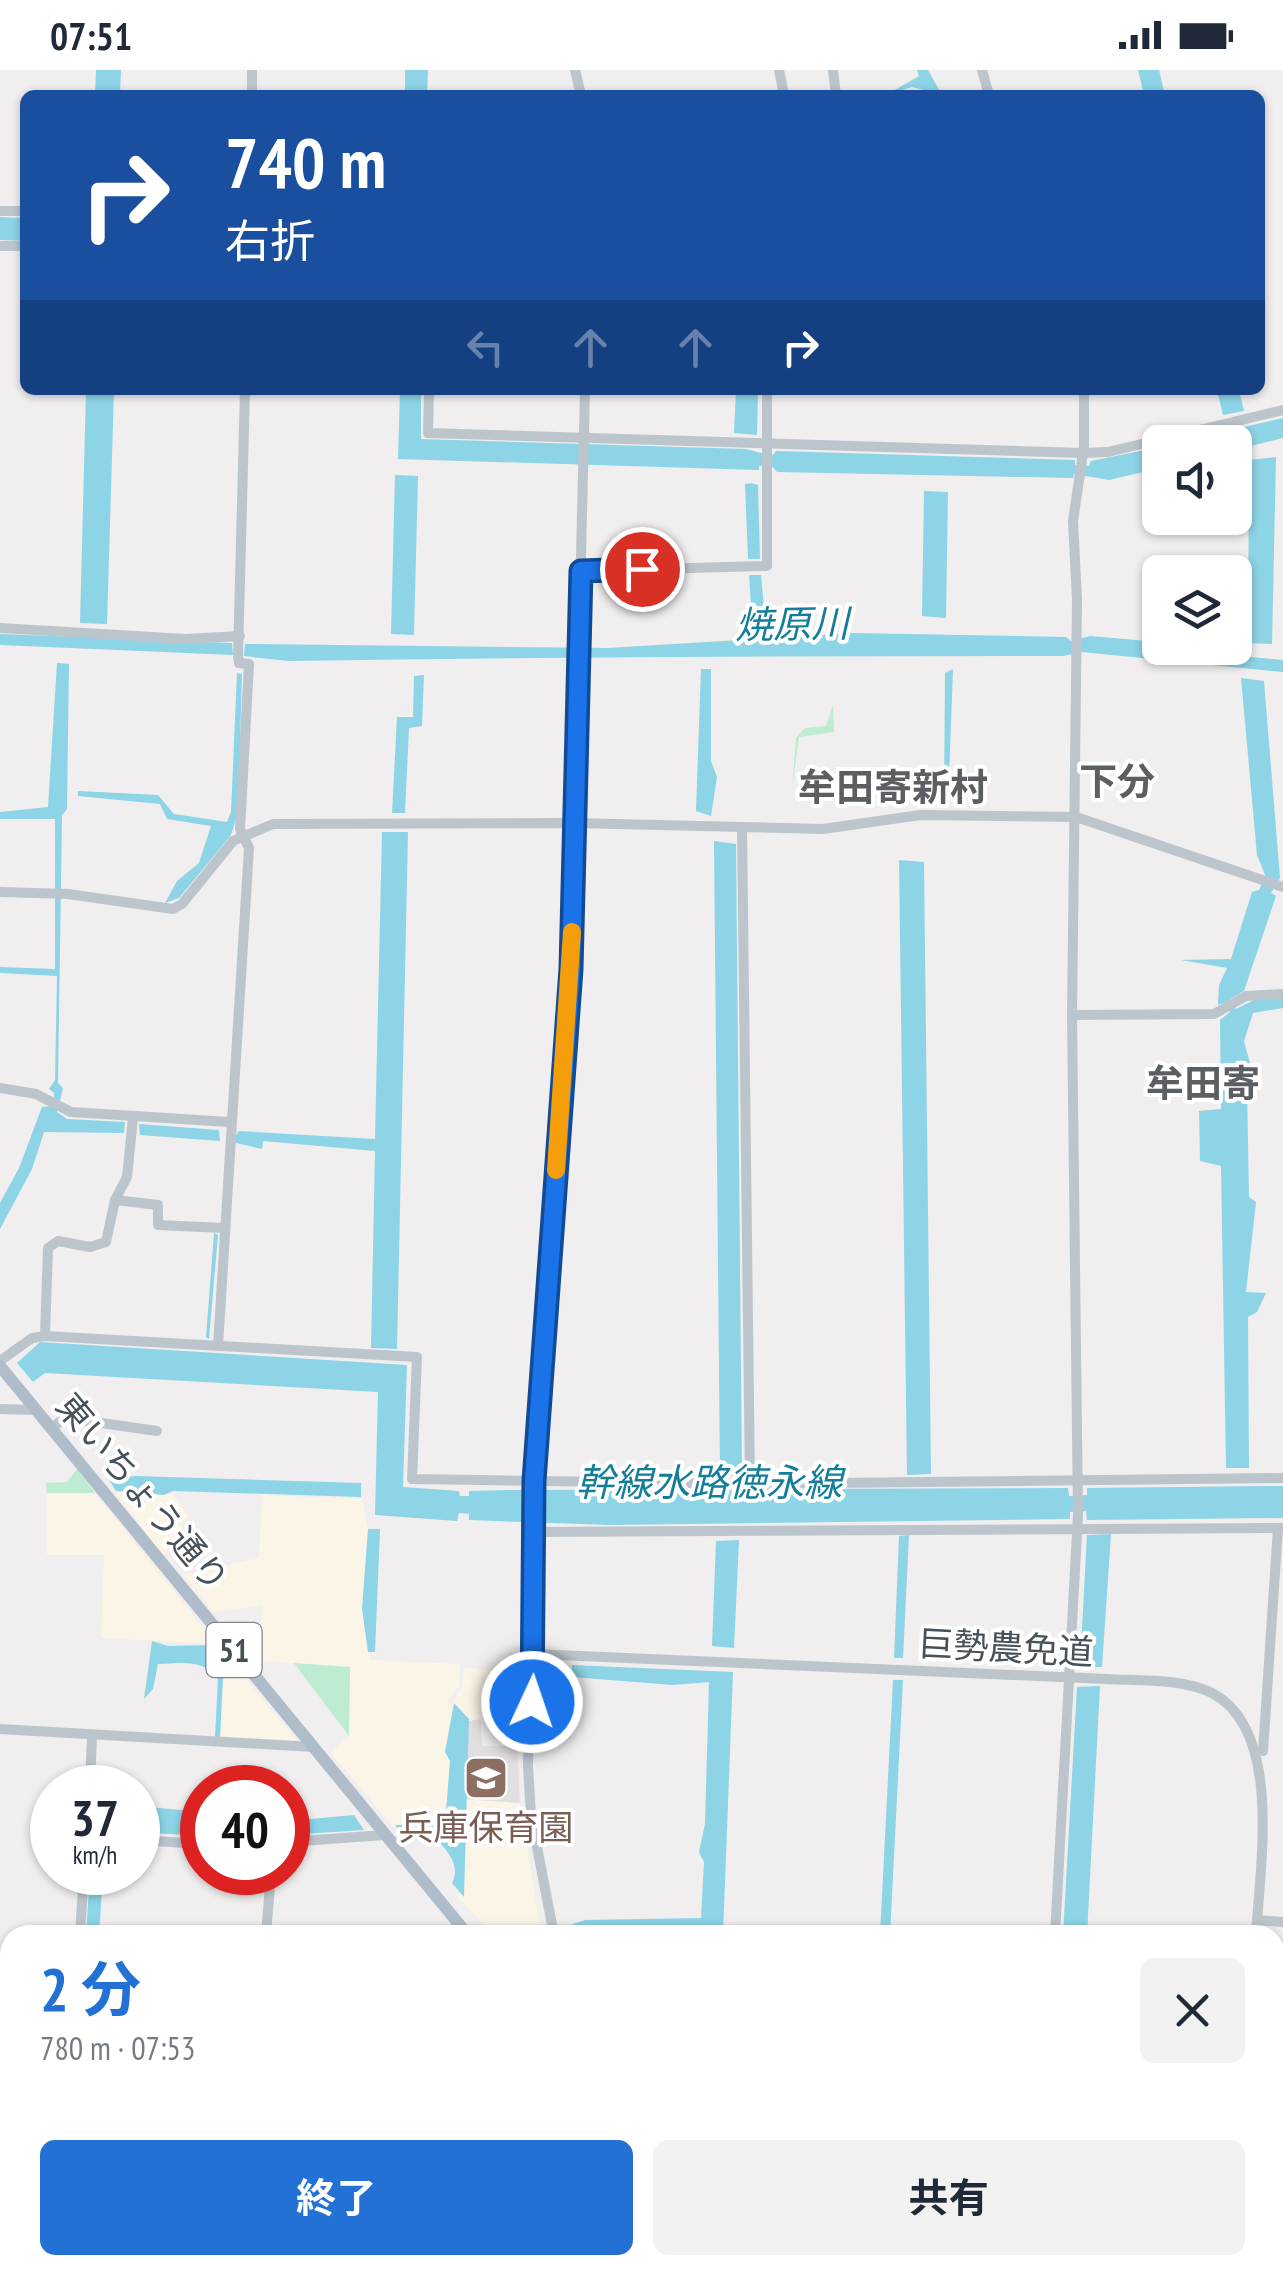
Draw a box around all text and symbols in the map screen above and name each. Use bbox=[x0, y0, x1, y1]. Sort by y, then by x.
text: 07:51 bbox=[50, 11, 132, 60]
text: 740 m bbox=[225, 117, 386, 207]
icon: right bbox=[60, 130, 190, 260]
text: 右折 bbox=[225, 211, 315, 269]
icon: left bbox=[458, 320, 513, 375]
icon: ahead bbox=[563, 320, 618, 375]
icon: ahead bbox=[668, 320, 723, 375]
icon: right bbox=[773, 320, 828, 375]
map controls bbox=[1142, 425, 1252, 665]
button: sound bbox=[1142, 425, 1252, 535]
pin bbox=[600, 527, 685, 612]
icon: arrive bbox=[615, 542, 670, 597]
button: layers bbox=[1142, 555, 1252, 665]
water label: 焼原川 bbox=[735, 597, 853, 648]
district label: 下分 bbox=[1079, 756, 1155, 805]
district label: 牟田寄新村 bbox=[798, 762, 988, 811]
district label: 牟田寄 bbox=[1146, 1058, 1260, 1107]
street label: 東いちょう通り bbox=[47, 1383, 239, 1601]
water label: 幹線水路徳永線 bbox=[576, 1457, 846, 1506]
street label: 巨勢農免道 bbox=[917, 1619, 1095, 1675]
road number: 51 bbox=[206, 1623, 262, 1677]
position arrow bbox=[480, 1650, 584, 1754]
school or university icon: 兵庫保育園 bbox=[463, 1755, 509, 1801]
speed limit sign: 40 bbox=[180, 1765, 310, 1895]
text: 37 bbox=[71, 1785, 119, 1850]
place label: 兵庫保育園 bbox=[398, 1804, 574, 1850]
text: km/h bbox=[73, 1839, 117, 1871]
text: 2 分 bbox=[40, 1950, 141, 2028]
button: close bbox=[1140, 1958, 1245, 2063]
text: 780 m · 07:53 bbox=[40, 2027, 195, 2069]
button: 終了 bbox=[40, 2140, 633, 2255]
button: 共有 bbox=[653, 2140, 1245, 2255]

